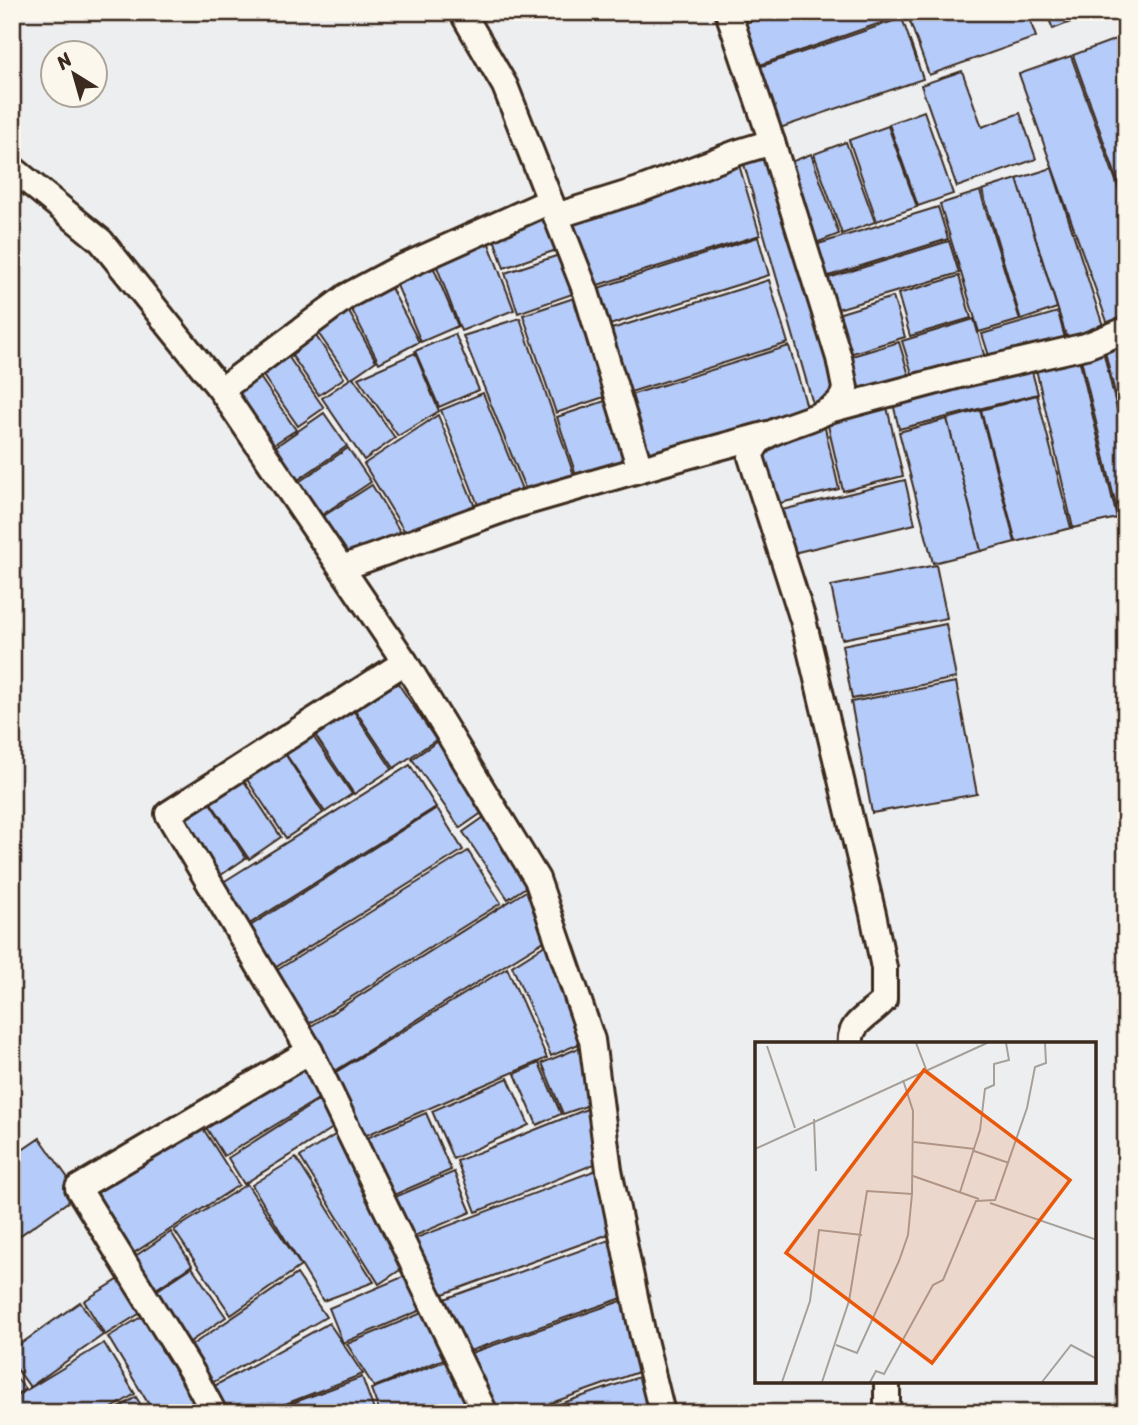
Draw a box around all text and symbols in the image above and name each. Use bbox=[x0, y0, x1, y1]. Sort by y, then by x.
north arrow bbox=[38, 38, 108, 108]
text: N bbox=[48, 43, 80, 79]
inset map bbox=[755, 1042, 1096, 1383]

